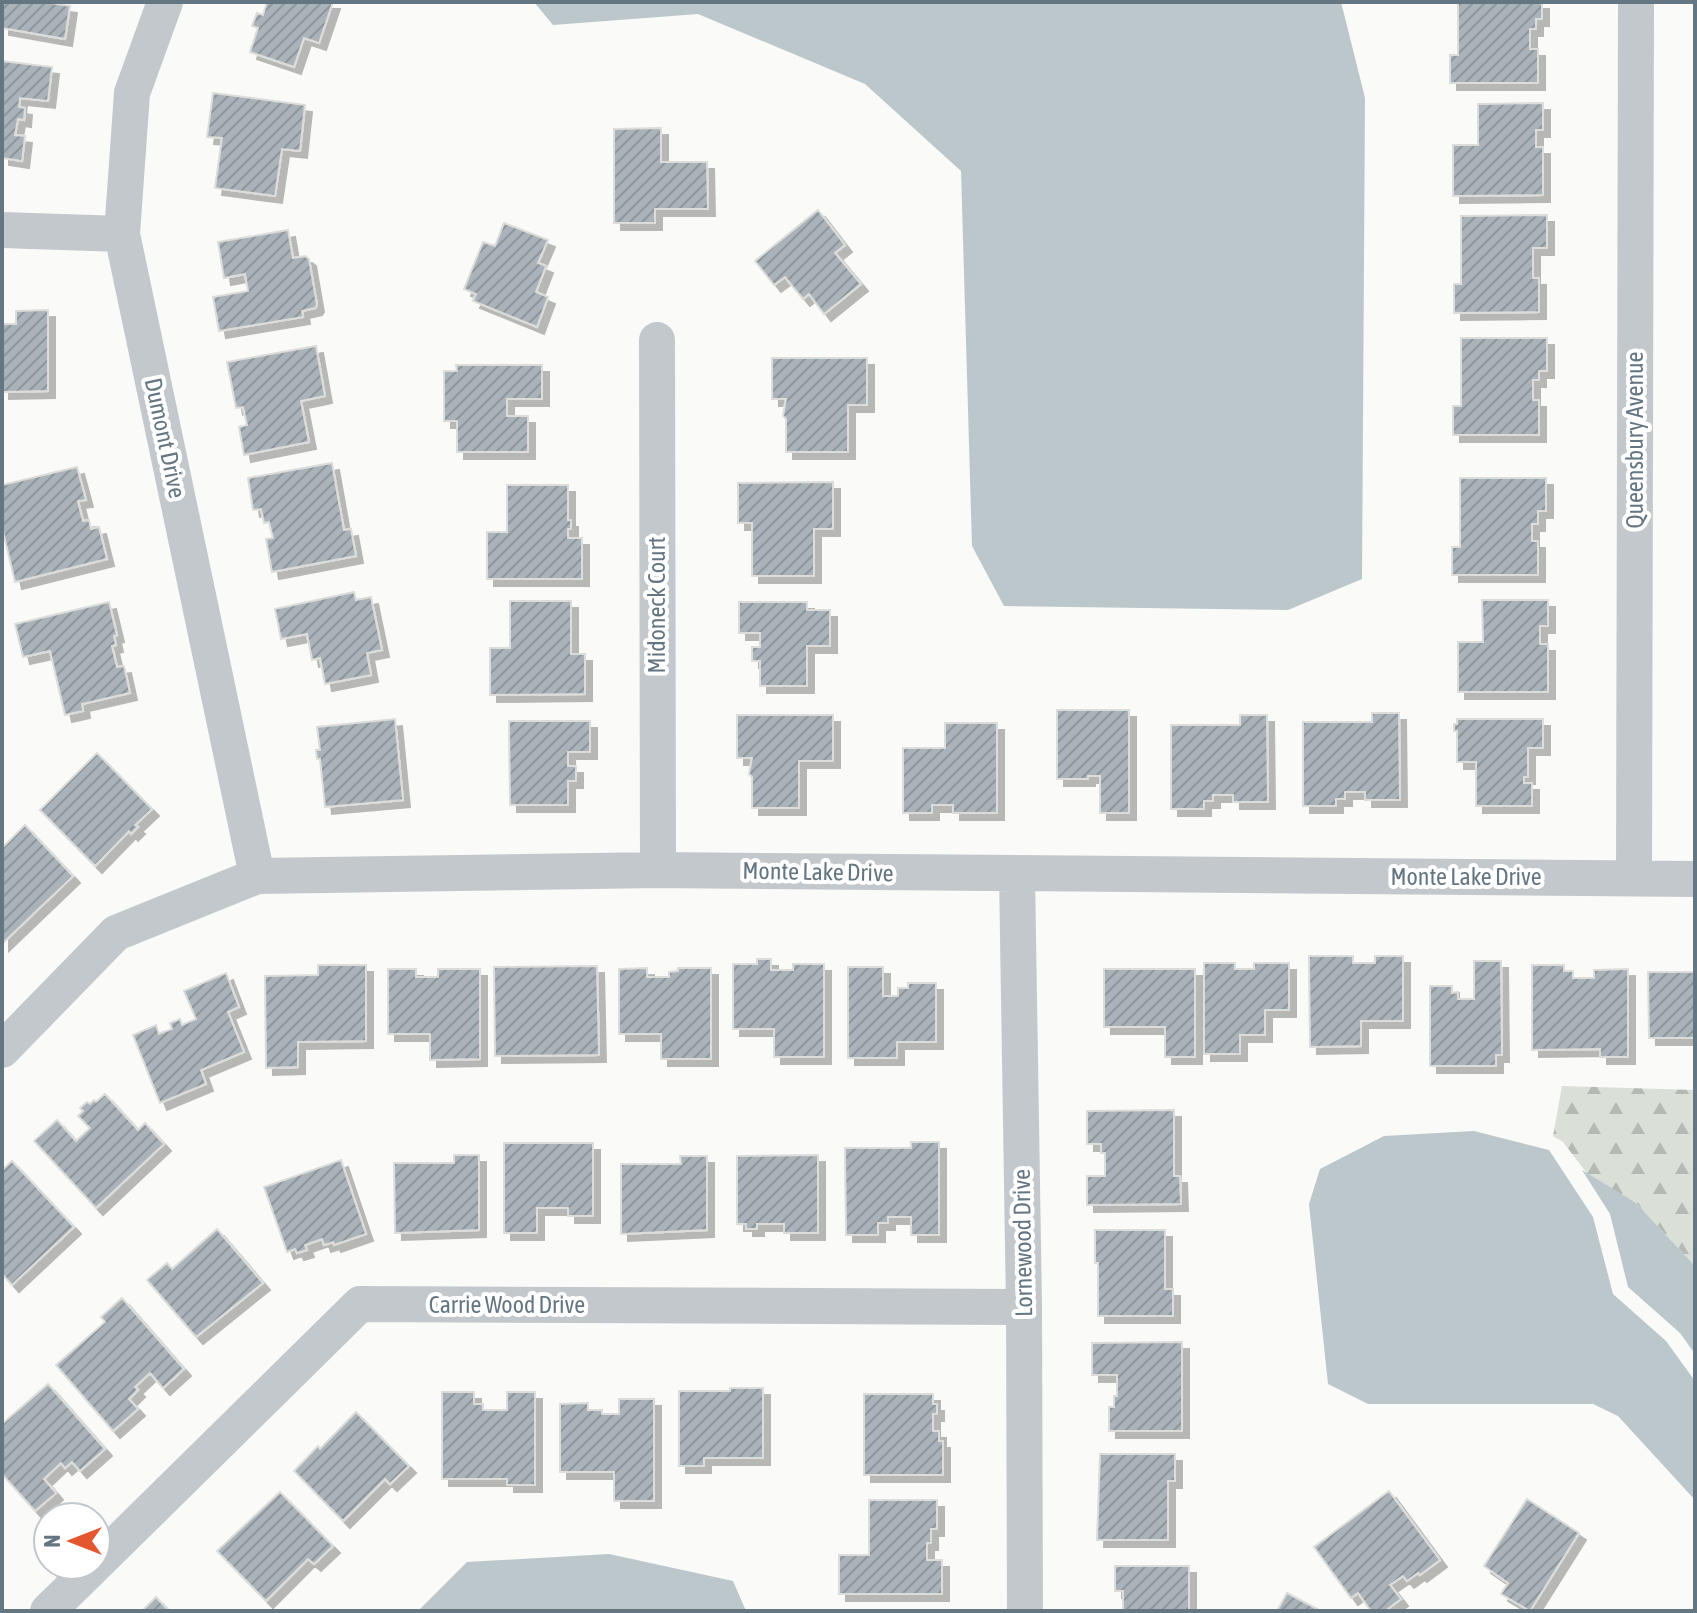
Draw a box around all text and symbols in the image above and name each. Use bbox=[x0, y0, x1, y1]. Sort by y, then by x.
street label: Queensbury Avenue bbox=[1621, 351, 1648, 529]
street label: Dumont Drive bbox=[140, 375, 191, 500]
street label: Midoneck Court bbox=[643, 537, 670, 673]
street label: Monte Lake Drive bbox=[742, 857, 894, 886]
street label: Monte Lake Drive bbox=[1390, 863, 1542, 890]
street label: Lornewood Drive bbox=[1008, 1169, 1037, 1317]
street label: Carrie Wood Drive bbox=[429, 1291, 585, 1318]
north arrow bbox=[32, 1501, 112, 1581]
text: N bbox=[39, 1535, 65, 1547]

